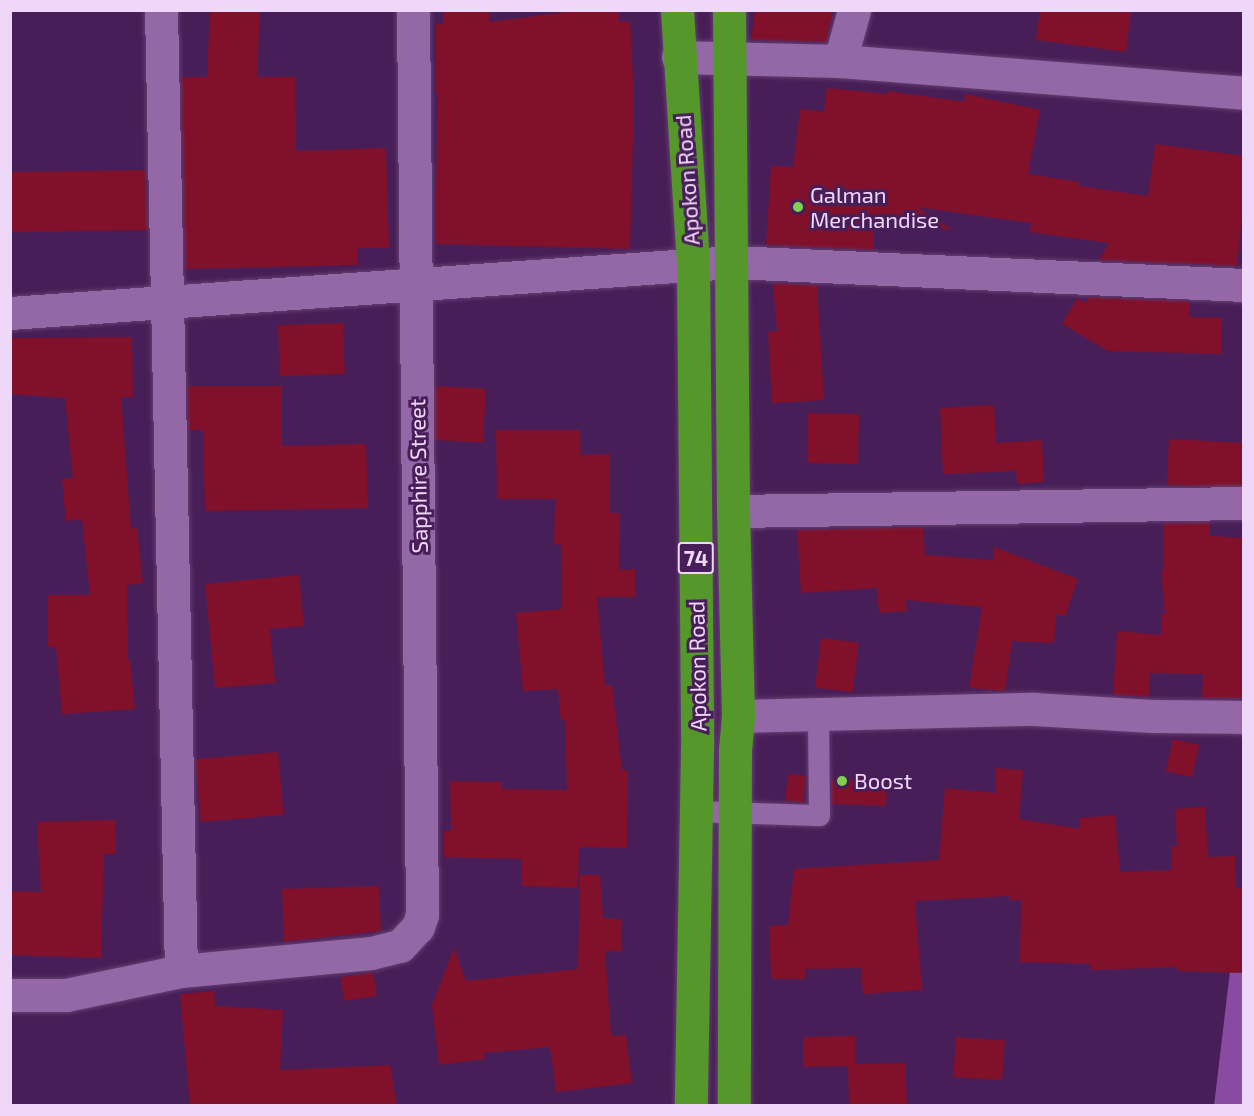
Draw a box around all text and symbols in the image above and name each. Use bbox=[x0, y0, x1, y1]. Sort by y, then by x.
street label: Apokon Road bbox=[669, 114, 705, 246]
place label: Galman Merchandise bbox=[810, 181, 939, 232]
marker: Galman Merchandise bbox=[791, 200, 805, 214]
street label: Sapphire Street bbox=[403, 398, 433, 554]
road number: 74 bbox=[676, 540, 716, 576]
street label: Apokon Road bbox=[683, 600, 711, 732]
place label: Boost bbox=[854, 768, 912, 794]
marker: Boost bbox=[835, 774, 849, 788]

